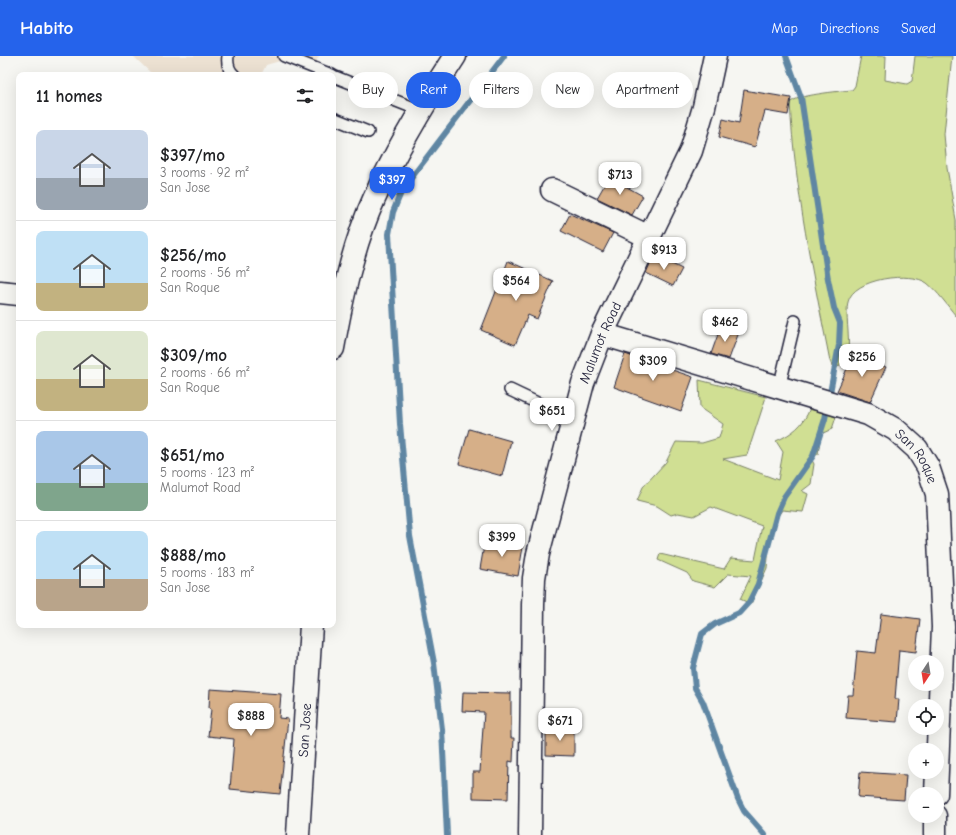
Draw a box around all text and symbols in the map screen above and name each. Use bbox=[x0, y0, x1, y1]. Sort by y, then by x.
text: Habito bbox=[20, 17, 73, 39]
text: Map bbox=[771, 20, 798, 37]
text: Directions bbox=[820, 20, 879, 37]
text: Saved bbox=[901, 20, 936, 37]
chip: Buy bbox=[348, 72, 398, 108]
chip: Rent bbox=[406, 72, 461, 108]
chip: Filters bbox=[469, 72, 533, 108]
chip: New bbox=[541, 72, 594, 108]
chip: Apartment bbox=[602, 72, 693, 108]
icon: filters bbox=[294, 85, 316, 107]
text: 11 homes bbox=[36, 87, 102, 106]
icon: home bbox=[68, 146, 116, 194]
text: $397/mo bbox=[160, 146, 225, 165]
pin: $713 bbox=[596, 162, 644, 196]
text: 3 rooms · 92 m² bbox=[160, 165, 249, 180]
pin: $397 bbox=[368, 167, 416, 201]
text: $713 bbox=[607, 167, 633, 182]
text: $397 bbox=[379, 172, 405, 187]
text: San Jose bbox=[160, 180, 210, 195]
pin: $913 bbox=[640, 237, 688, 271]
text: $913 bbox=[651, 242, 677, 257]
text: $256/mo bbox=[160, 246, 226, 265]
icon: home bbox=[68, 247, 116, 295]
text: 2 rooms · 56 m² bbox=[160, 265, 249, 280]
pin: $564 bbox=[492, 268, 540, 302]
text: $564 bbox=[502, 273, 530, 288]
text: San Roque bbox=[160, 280, 220, 295]
street label: Malumot Road bbox=[576, 299, 625, 386]
pin: $462 bbox=[701, 309, 749, 343]
text: $462 bbox=[711, 314, 739, 329]
pin: $256 bbox=[838, 344, 886, 378]
text: $309/mo bbox=[160, 346, 227, 365]
icon: home bbox=[68, 347, 116, 395]
pin: $309 bbox=[629, 348, 677, 382]
text: $256 bbox=[848, 349, 876, 364]
text: $309 bbox=[639, 353, 667, 368]
text: 2 rooms · 66 m² bbox=[160, 365, 249, 380]
text: San Roque bbox=[160, 380, 220, 395]
pin: $651 bbox=[528, 398, 576, 432]
text: $651 bbox=[539, 403, 565, 418]
street label: San Roque bbox=[891, 425, 941, 486]
text: $651/mo bbox=[160, 446, 225, 465]
icon: home bbox=[68, 447, 116, 495]
text: 5 rooms · 123 m² bbox=[160, 465, 254, 480]
text: Malumot Road bbox=[160, 480, 241, 495]
pin: $399 bbox=[478, 524, 526, 558]
text: $399 bbox=[488, 529, 516, 544]
text: $888/mo bbox=[160, 546, 226, 565]
icon: home bbox=[68, 547, 116, 595]
text: 5 rooms · 183 m² bbox=[160, 565, 254, 580]
text: San Jose bbox=[160, 580, 210, 595]
north arrow bbox=[908, 655, 944, 691]
map controls bbox=[908, 655, 944, 823]
button: locate bbox=[908, 699, 944, 735]
pin: $888 bbox=[227, 703, 275, 737]
street label: San Jose bbox=[295, 703, 315, 758]
text: $888 bbox=[237, 708, 265, 723]
pin: $671 bbox=[536, 708, 584, 742]
text: $671 bbox=[547, 713, 573, 728]
button: + bbox=[908, 743, 944, 779]
button: − bbox=[908, 787, 944, 823]

